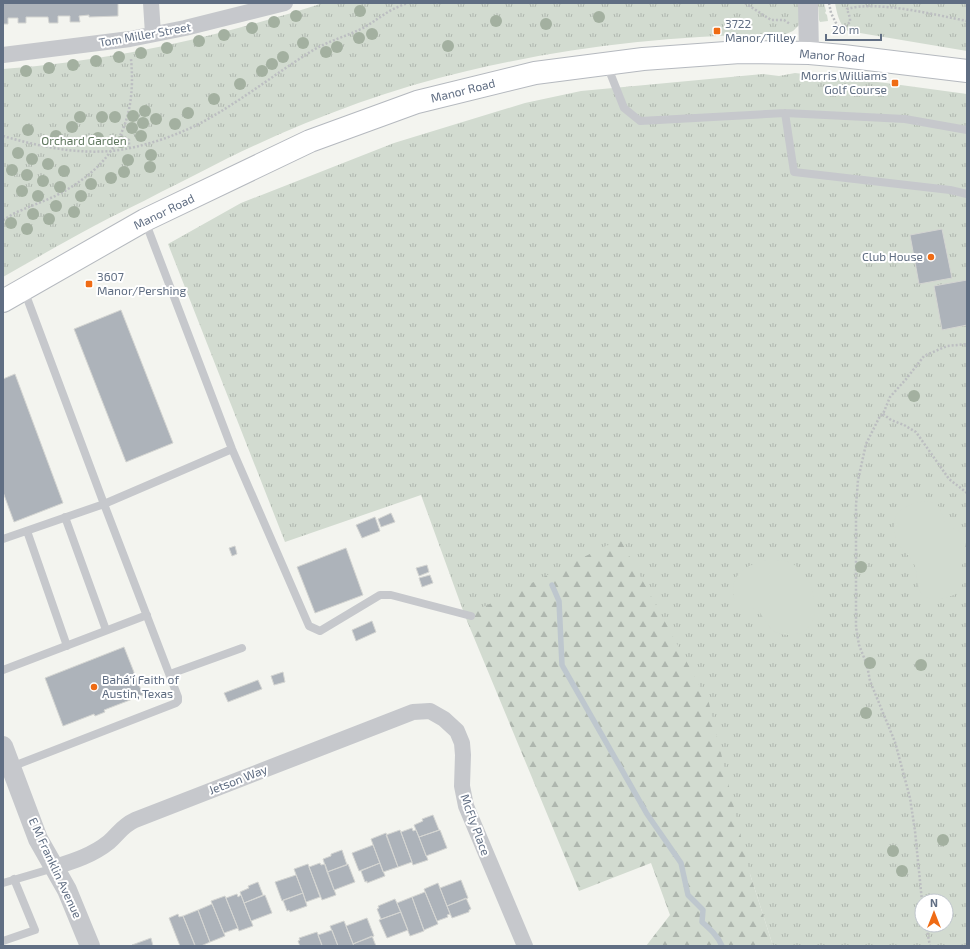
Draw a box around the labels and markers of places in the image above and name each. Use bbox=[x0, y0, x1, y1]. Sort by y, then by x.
place label: 3722 Manor/Tilley bbox=[725, 16, 797, 44]
marker: 3722 Manor/Tilley bbox=[712, 26, 722, 36]
place label: Morris Williams Golf Course bbox=[801, 68, 887, 96]
marker: Morris Williams Golf Course bbox=[890, 78, 900, 88]
place label: Club House bbox=[862, 249, 923, 263]
marker: Club House bbox=[926, 252, 936, 262]
place label: 3607 Manor/Pershing bbox=[97, 269, 186, 297]
marker: 3607 Manor/Pershing bbox=[84, 279, 94, 289]
place label: Bahá'í Faith of Austin, Texas bbox=[102, 672, 179, 700]
marker: Bahá'í Faith of Austin, Texas bbox=[89, 682, 99, 692]

